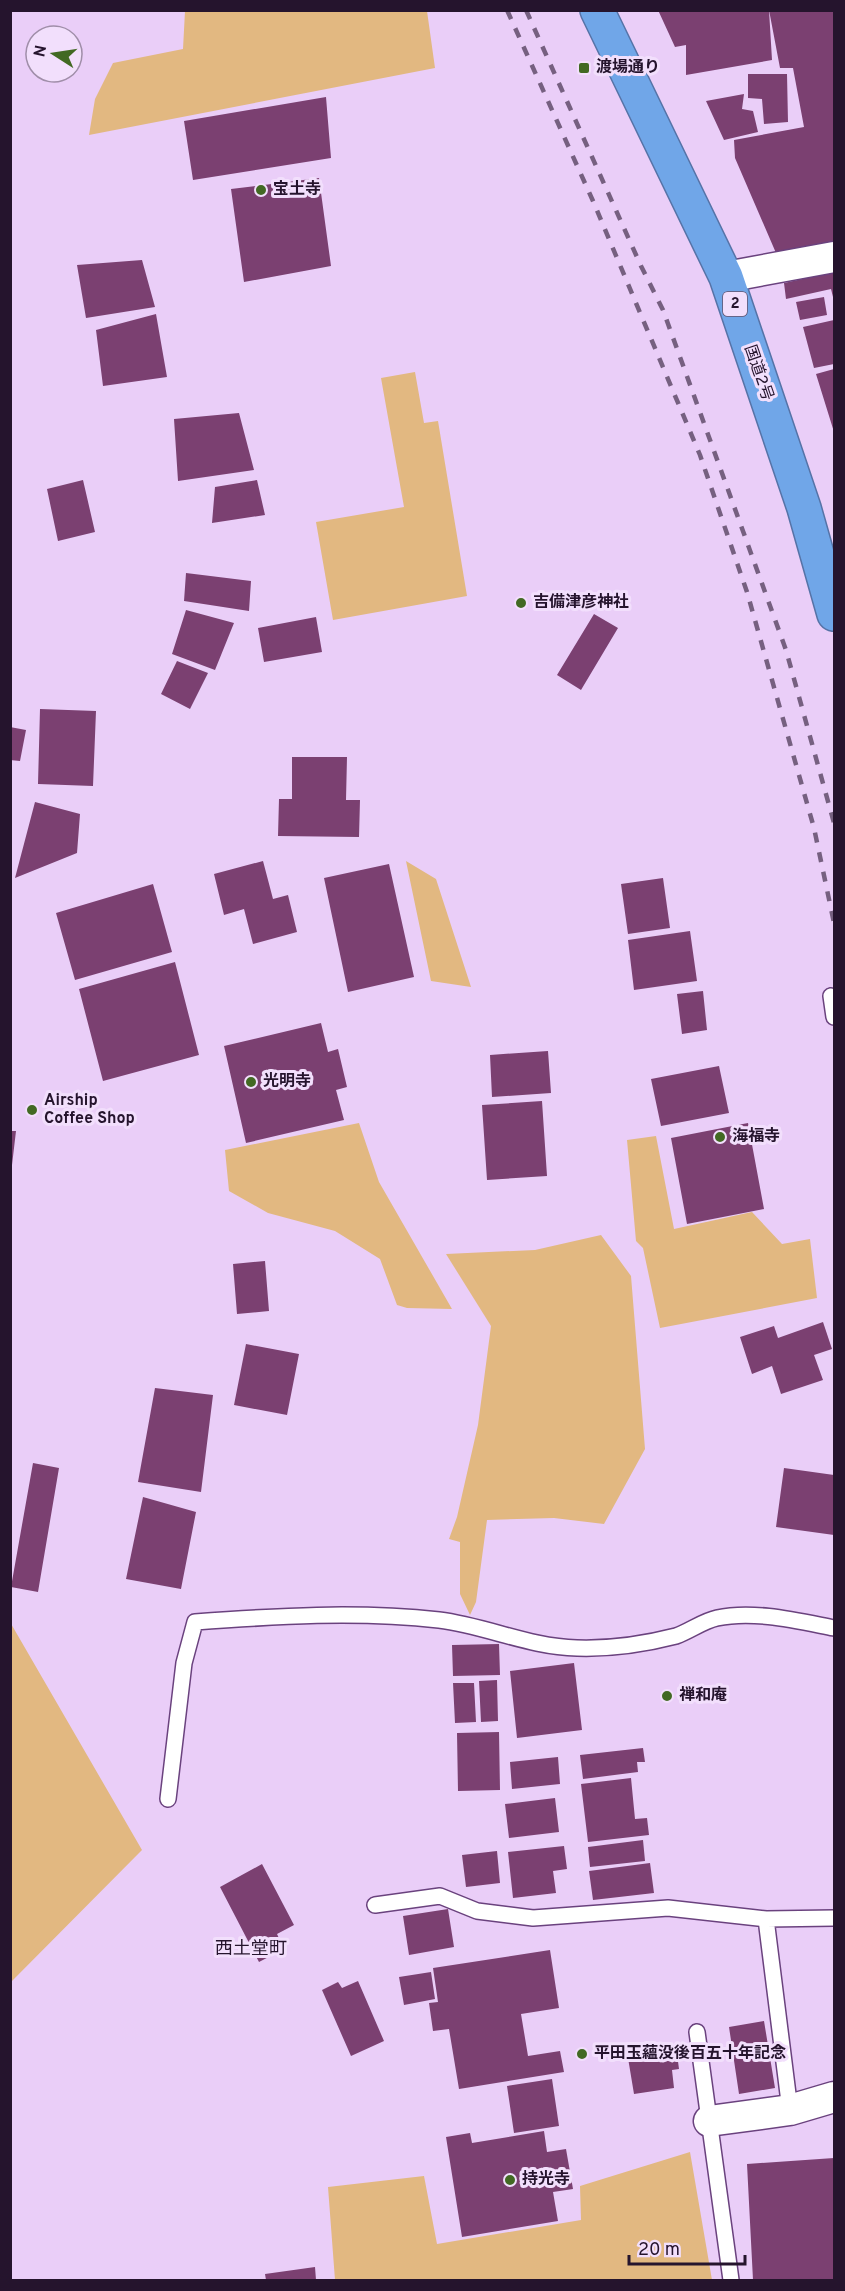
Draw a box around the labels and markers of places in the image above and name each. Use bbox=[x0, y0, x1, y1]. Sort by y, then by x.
place label: 渡場通り bbox=[596, 58, 660, 78]
marker: 渡場通り bbox=[577, 61, 591, 75]
place label: 宝土寺 bbox=[273, 180, 321, 200]
marker: 宝土寺 bbox=[254, 183, 268, 197]
place label: 吉備津彦神社 bbox=[533, 592, 629, 613]
marker: 吉備津彦神社 bbox=[514, 596, 528, 610]
place label: 光明寺 bbox=[263, 1072, 311, 1092]
marker: 光明寺 bbox=[244, 1075, 258, 1089]
place label: Airship Coffee Shop bbox=[44, 1091, 135, 1129]
marker: Airship Coffee Shop bbox=[25, 1103, 39, 1117]
place label: 海福寺 bbox=[732, 1127, 780, 1147]
marker: 海福寺 bbox=[713, 1130, 727, 1144]
place label: 禅和庵 bbox=[679, 1686, 727, 1706]
marker: 禅和庵 bbox=[660, 1689, 674, 1703]
place label: 平田玉蘊没後百五十年記念 bbox=[594, 2044, 786, 2064]
marker: 平田玉蘊没後百五十年記念 bbox=[575, 2047, 589, 2061]
place label: 持光寺 bbox=[522, 2169, 570, 2190]
marker: 持光寺 bbox=[503, 2173, 517, 2187]

